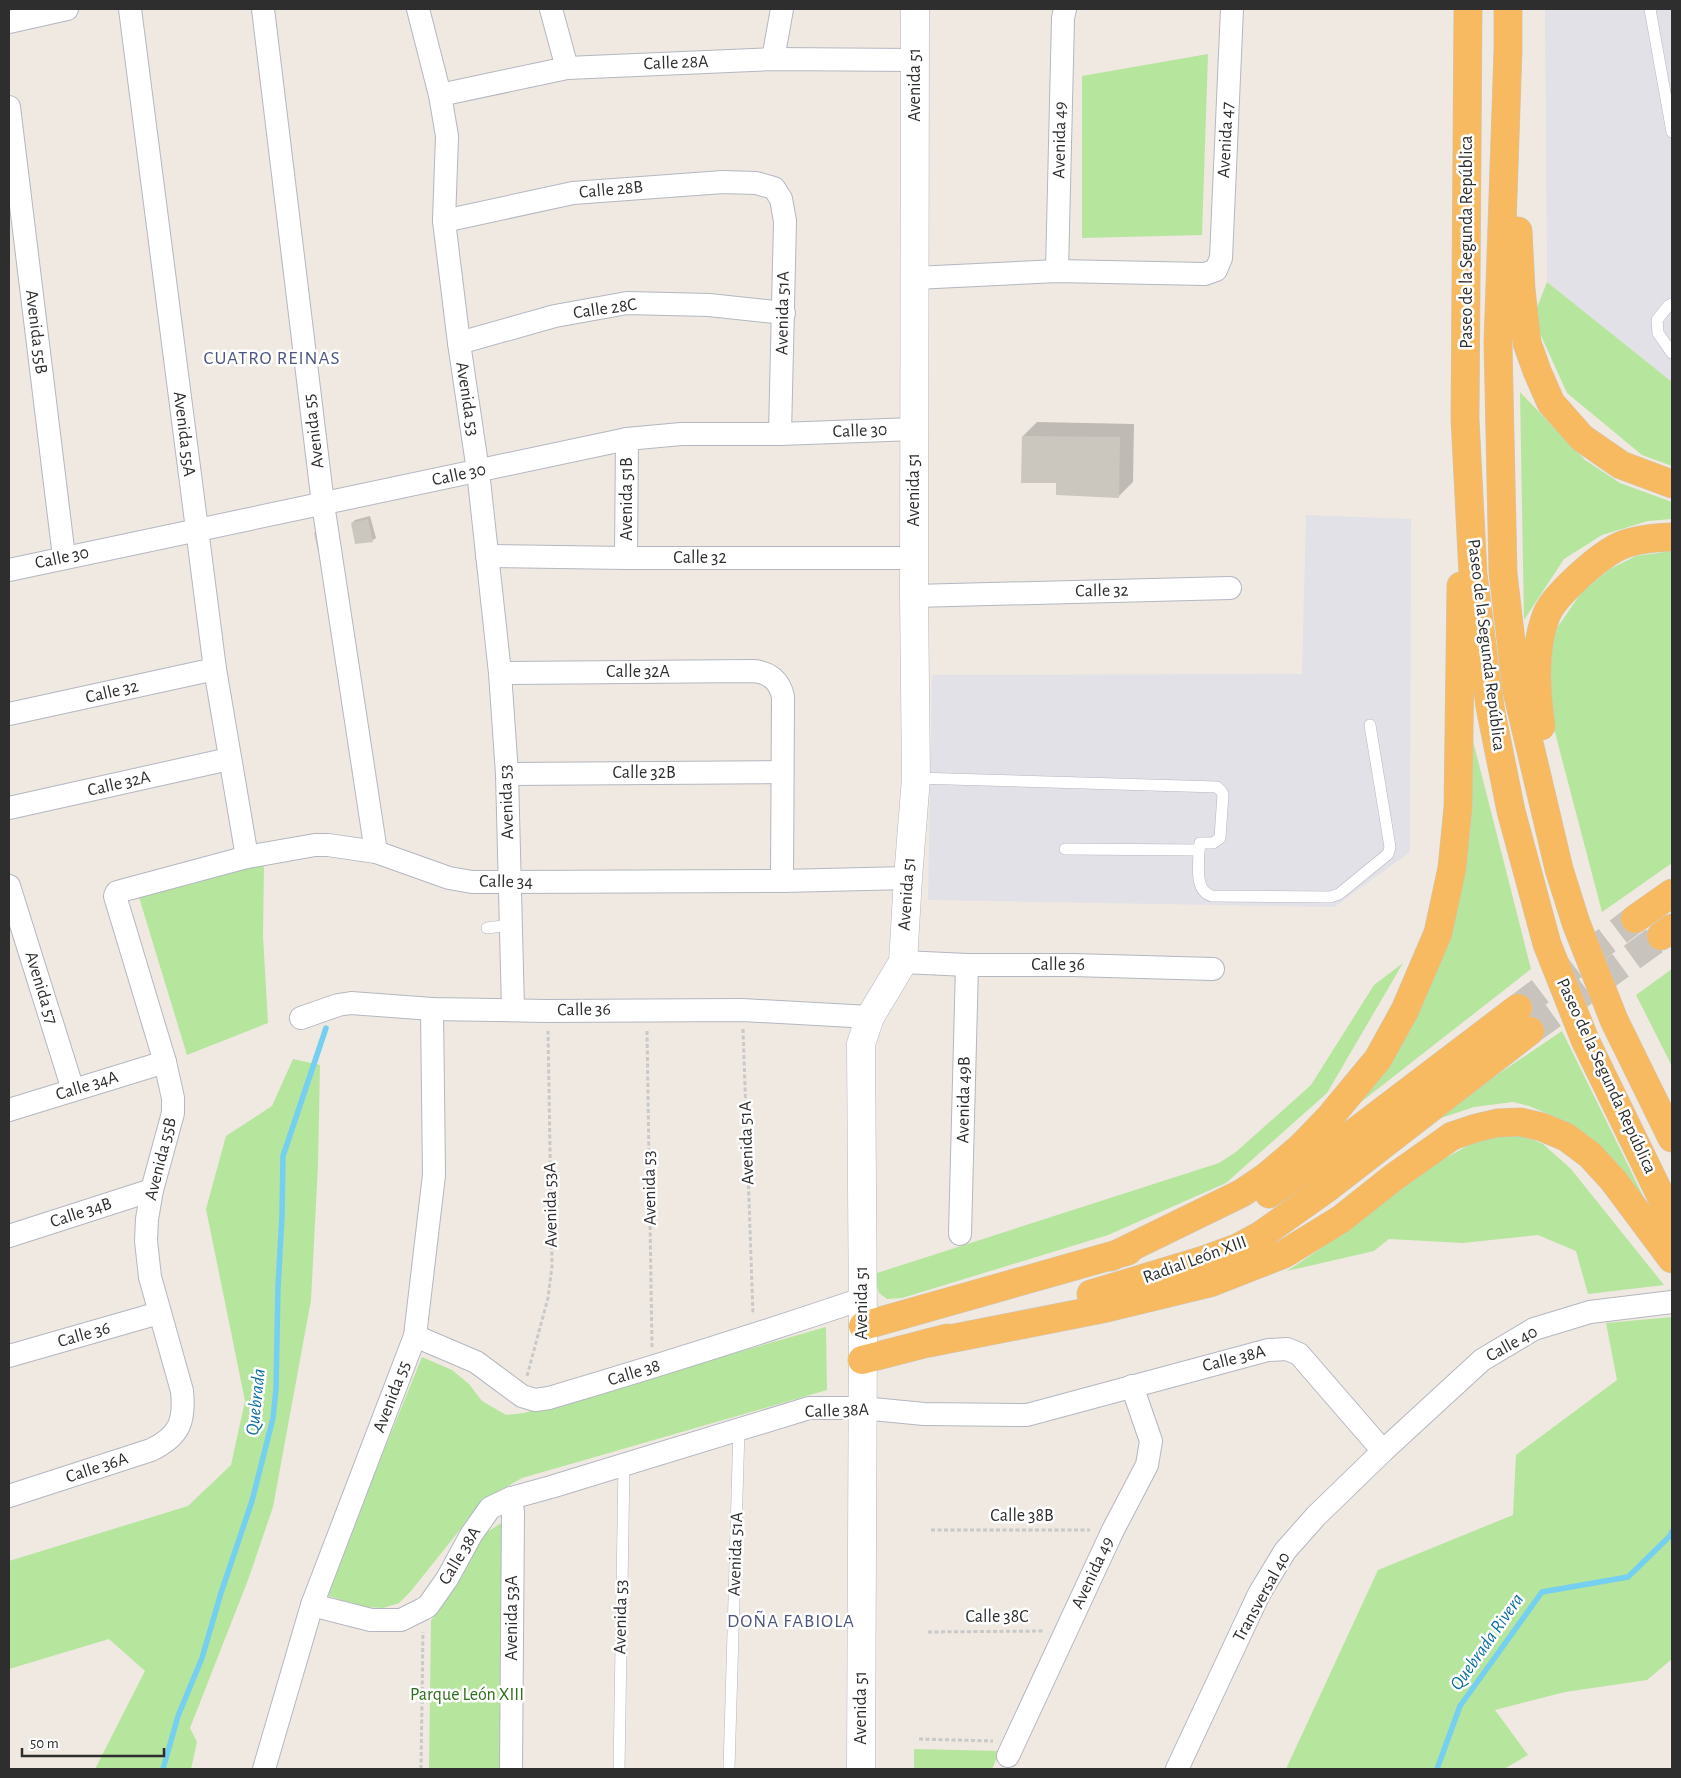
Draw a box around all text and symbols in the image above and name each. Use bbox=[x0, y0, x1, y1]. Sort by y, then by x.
street label: Avenida 51 bbox=[906, 48, 924, 122]
street label: Calle 28A bbox=[643, 53, 709, 73]
street label: Avenida 49 bbox=[1050, 101, 1070, 179]
street label: Avenida 47 bbox=[1215, 102, 1237, 178]
street label: Paseo de la Segunda República bbox=[1458, 135, 1476, 349]
street label: Calle 28B bbox=[578, 178, 644, 202]
street label: Avenida 51A bbox=[773, 270, 793, 355]
street label: Avenida 55B bbox=[22, 289, 50, 375]
street label: Calle 28C bbox=[572, 296, 638, 322]
district label: CUATRO REINAS bbox=[204, 349, 340, 368]
street label: Avenida 53 bbox=[452, 361, 482, 437]
street label: Avenida 55A bbox=[170, 391, 198, 478]
street label: Avenida 55 bbox=[300, 393, 328, 469]
street label: Calle 30 bbox=[832, 421, 888, 441]
street label: Avenida 51 bbox=[905, 453, 923, 527]
street label: Avenida 51B bbox=[618, 457, 636, 541]
street label: Calle 30 bbox=[430, 461, 488, 489]
street label: Paseo de la Segunda República bbox=[1464, 538, 1508, 752]
street label: Calle 30 bbox=[33, 544, 91, 572]
street label: Calle 32 bbox=[673, 549, 727, 567]
street label: Calle 32 bbox=[1075, 582, 1129, 600]
street label: Calle 32A bbox=[606, 663, 671, 681]
street label: Calle 32 bbox=[84, 677, 140, 707]
street label: Avenida 53 bbox=[497, 764, 517, 840]
street label: Calle 32B bbox=[612, 764, 676, 782]
street label: Calle 32A bbox=[86, 768, 153, 800]
street label: Avenida 51 bbox=[895, 857, 919, 931]
street label: Calle 34 bbox=[479, 873, 533, 891]
street label: Avenida 57 bbox=[21, 949, 61, 1027]
street label: Calle 36 bbox=[1031, 956, 1085, 974]
street label: Paseo de la Segunda República bbox=[1553, 976, 1659, 1176]
street label: Calle 36 bbox=[557, 1001, 611, 1019]
street label: Avenida 49B bbox=[954, 1056, 974, 1144]
street label: Calle 34A bbox=[54, 1068, 121, 1104]
street label: Avenida 51A bbox=[737, 1100, 757, 1185]
street label: Avenida 55B bbox=[142, 1116, 180, 1202]
street label: Avenida 53 bbox=[640, 1150, 660, 1226]
street label: Avenida 53A bbox=[541, 1162, 561, 1248]
street label: Calle 34B bbox=[48, 1195, 114, 1231]
street label: Radial León XIII bbox=[1141, 1233, 1249, 1287]
street label: Avenida 51 bbox=[853, 1266, 871, 1340]
street label: Calle 36 bbox=[56, 1319, 112, 1351]
street label: Calle 40 bbox=[1483, 1323, 1541, 1365]
street label: Calle 38A bbox=[1201, 1342, 1268, 1375]
street label: Calle 38 bbox=[606, 1357, 662, 1389]
street label: Avenida 55 bbox=[370, 1359, 414, 1435]
water label: Quebrada bbox=[243, 1368, 269, 1436]
street label: Calle 38A bbox=[805, 1401, 870, 1421]
street label: Calle 36A bbox=[64, 1449, 131, 1486]
street label: Calle 38B bbox=[990, 1507, 1054, 1525]
street label: Avenida 51A bbox=[726, 1511, 746, 1596]
street label: Calle 38A bbox=[436, 1523, 485, 1588]
street label: Avenida 49 bbox=[1069, 1534, 1117, 1612]
street label: Transversal 40 bbox=[1230, 1549, 1294, 1645]
street label: Avenida 53A bbox=[503, 1575, 521, 1661]
street label: Avenida 53 bbox=[611, 1579, 631, 1655]
water label: Quebrada Rivera bbox=[1447, 1590, 1527, 1694]
street label: Calle 38C bbox=[965, 1608, 1029, 1626]
district label: DOÑA FABIOLA bbox=[727, 1610, 855, 1631]
street label: Avenida 51 bbox=[852, 1671, 870, 1745]
park label: Parque León XIII bbox=[410, 1686, 524, 1704]
scale bar bbox=[22, 1726, 165, 1758]
text: 50 m bbox=[30, 1736, 59, 1751]

